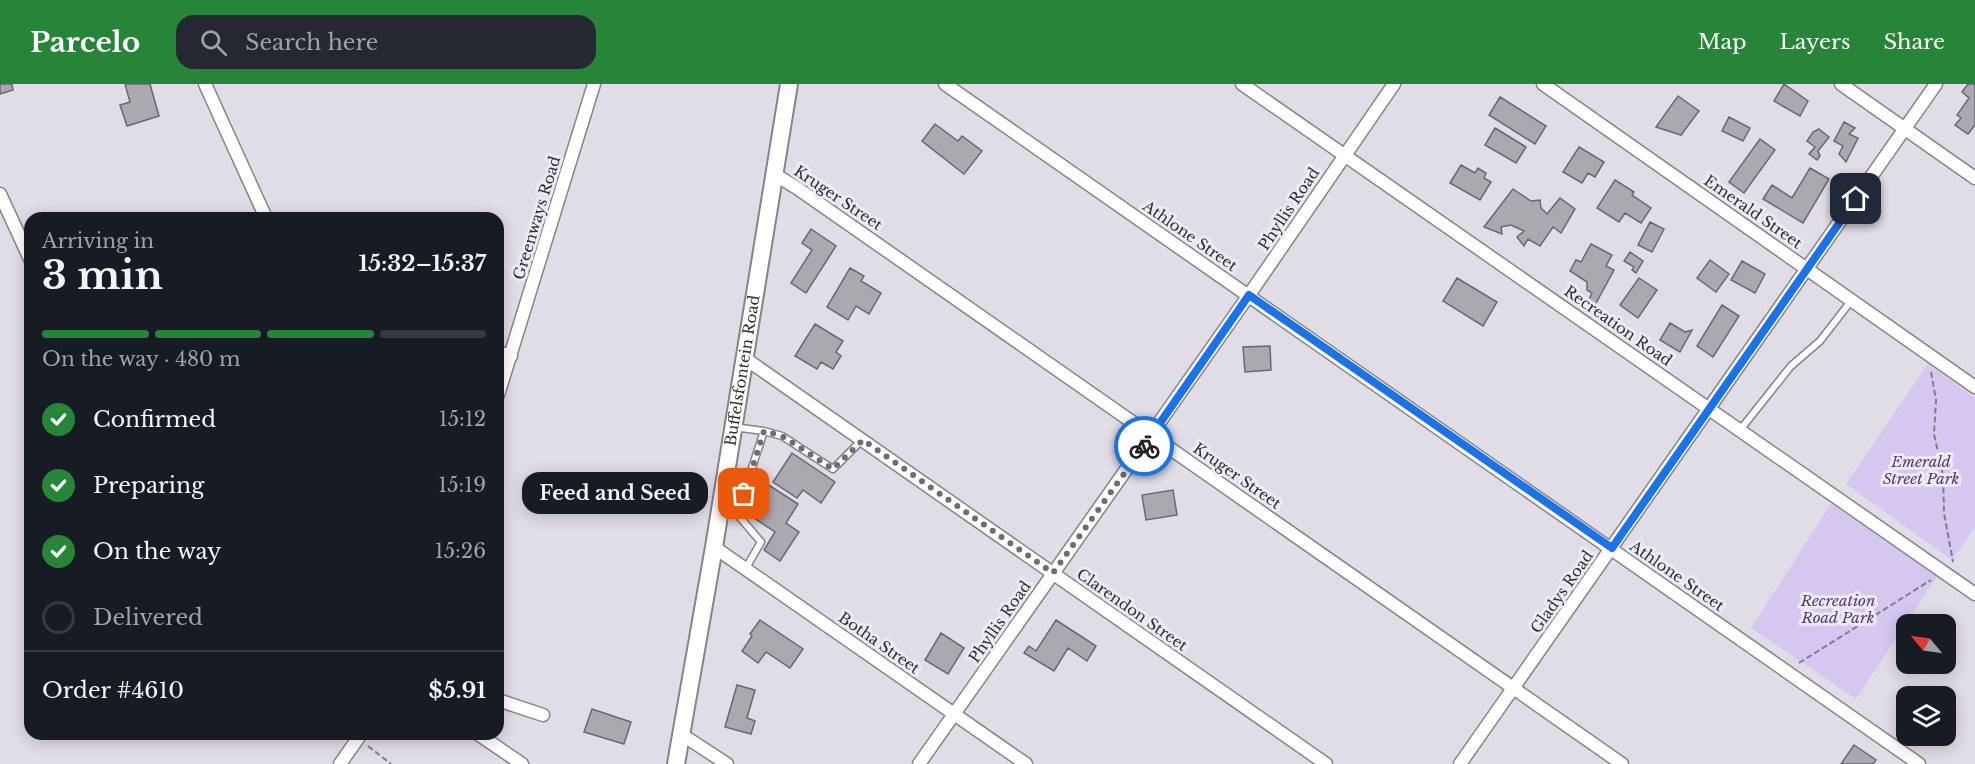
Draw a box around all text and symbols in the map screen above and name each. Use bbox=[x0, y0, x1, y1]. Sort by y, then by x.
search box bbox=[176, 15, 596, 69]
text: Parcelo bbox=[30, 25, 140, 60]
icon: search bbox=[197, 26, 230, 59]
text: Search here bbox=[245, 29, 378, 56]
text: Map bbox=[1698, 29, 1747, 55]
text: Layers bbox=[1780, 29, 1851, 55]
text: Share bbox=[1884, 29, 1945, 55]
street label: Greenways Road bbox=[509, 154, 564, 282]
street label: Kruger Street bbox=[790, 161, 886, 234]
street label: Phyllis Road bbox=[1254, 164, 1323, 254]
street label: Emerald Street bbox=[1701, 171, 1806, 253]
pin bbox=[1830, 173, 1881, 224]
icon: home bbox=[1839, 182, 1872, 215]
street label: Athlone Street bbox=[1139, 196, 1241, 275]
text: Arriving in bbox=[42, 229, 154, 253]
text: 15:32–15:37 bbox=[358, 250, 486, 277]
text: 3 min bbox=[42, 251, 163, 300]
street label: Recreation Road bbox=[1561, 281, 1676, 370]
street label: Buffelsfontein Road bbox=[720, 294, 764, 447]
text: On the way · 480 m bbox=[42, 347, 241, 371]
icon: check bbox=[42, 403, 75, 436]
text: Confirmed bbox=[93, 406, 216, 433]
text: 15:12 bbox=[439, 407, 486, 431]
courier bbox=[1114, 416, 1174, 476]
icon: bike bbox=[1128, 430, 1161, 463]
street label: Kruger Street bbox=[1190, 438, 1285, 513]
park label: Emerald Street Park bbox=[1883, 452, 1959, 488]
pin bbox=[718, 468, 769, 519]
icon: check bbox=[42, 469, 75, 502]
text: Preparing bbox=[93, 472, 204, 499]
text: 15:19 bbox=[438, 473, 486, 497]
callout: Feed and Seed bbox=[522, 473, 708, 515]
icon: bag bbox=[727, 477, 760, 510]
text: Feed and Seed bbox=[539, 481, 691, 505]
icon: check bbox=[42, 535, 75, 568]
street label: Athlone Street bbox=[1626, 536, 1728, 615]
text: On the way bbox=[93, 538, 221, 565]
text: 15:26 bbox=[435, 539, 486, 563]
street label: Gladys Road bbox=[1526, 547, 1597, 637]
street label: Clarendon Street bbox=[1073, 564, 1192, 655]
street label: Phyllis Road bbox=[964, 577, 1035, 666]
park label: Recreation Road Park bbox=[1800, 591, 1875, 627]
text: Delivered bbox=[93, 604, 203, 631]
street label: Botha Street bbox=[835, 608, 924, 678]
north arrow bbox=[1896, 614, 1956, 674]
map controls bbox=[1896, 614, 1956, 746]
text: Order #4610 bbox=[42, 677, 184, 704]
text: $5.91 bbox=[429, 677, 486, 704]
button: layers bbox=[1896, 686, 1956, 746]

